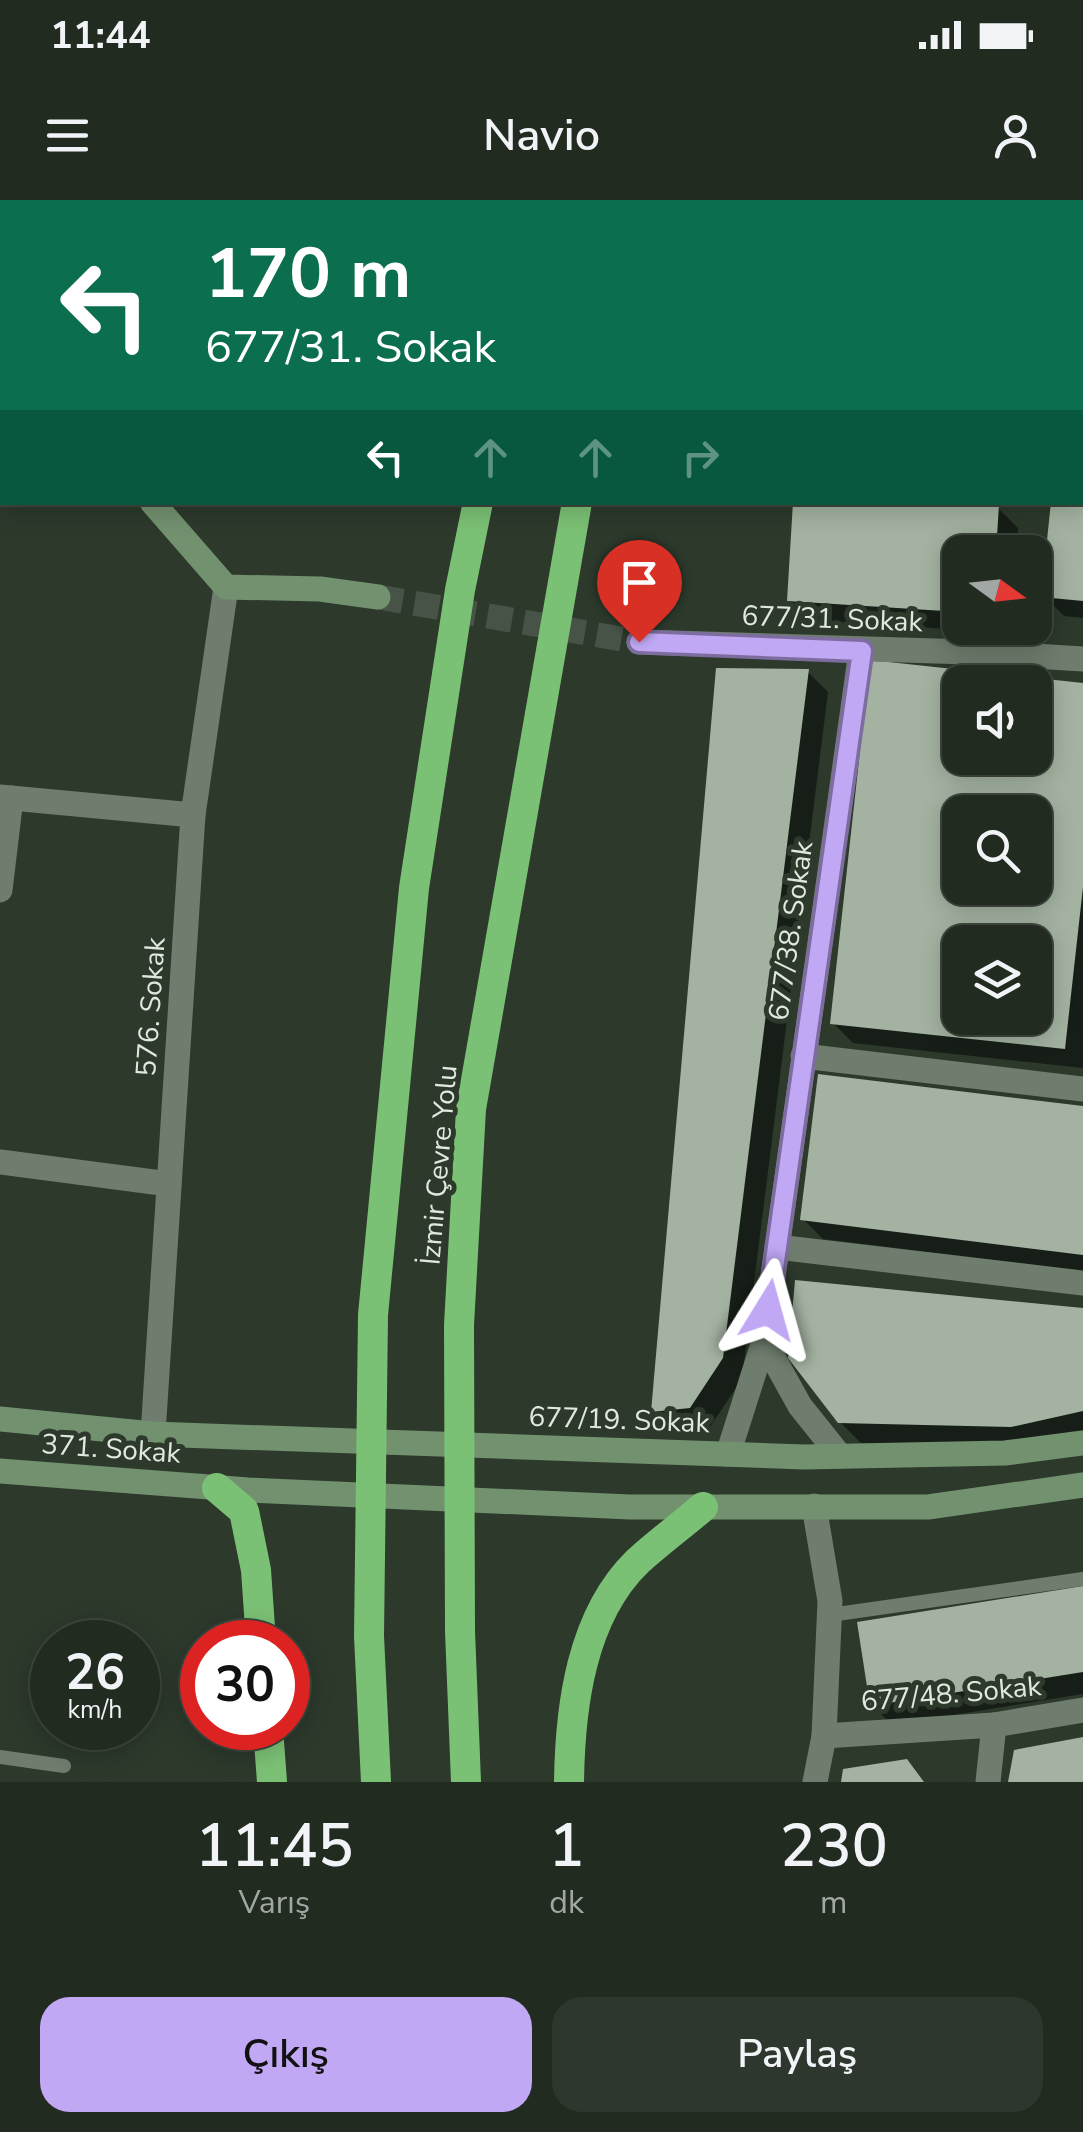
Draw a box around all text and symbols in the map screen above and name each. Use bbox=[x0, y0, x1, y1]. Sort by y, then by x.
text: 11:44 bbox=[50, 10, 151, 61]
text: Navio bbox=[483, 105, 600, 166]
icon: menu bbox=[40, 108, 95, 163]
icon: person bbox=[988, 108, 1043, 163]
text: 170 m bbox=[205, 226, 411, 322]
icon: left bbox=[40, 240, 170, 370]
text: 677/31. Sokak bbox=[205, 317, 496, 378]
icon: left bbox=[358, 430, 413, 485]
icon: ahead bbox=[463, 430, 518, 485]
icon: ahead bbox=[568, 430, 623, 485]
icon: right bbox=[673, 430, 728, 485]
north arrow bbox=[942, 535, 1052, 645]
map controls bbox=[942, 535, 1052, 1035]
pin bbox=[597, 540, 682, 643]
icon: arrive bbox=[612, 555, 667, 610]
street label: 677/31. Sokak bbox=[741, 597, 924, 641]
button: sound bbox=[942, 665, 1052, 775]
button: search bbox=[942, 795, 1052, 905]
street label: 677/38. Sokak bbox=[760, 838, 823, 1023]
button: layers bbox=[942, 925, 1052, 1035]
street label: 576. Sokak bbox=[127, 935, 175, 1078]
street label: İzmir Çevre Yolu bbox=[411, 1063, 467, 1267]
position arrow bbox=[716, 1258, 820, 1362]
street label: 677/19. Sokak bbox=[528, 1398, 711, 1442]
street label: 371. Sokak bbox=[40, 1425, 183, 1473]
speed limit sign: 30 bbox=[180, 1620, 310, 1750]
text: 26 bbox=[65, 1638, 125, 1707]
street label: 677/48. Sokak bbox=[859, 1667, 1044, 1721]
text: km/h bbox=[67, 1693, 123, 1727]
text: 11:45 bbox=[195, 1805, 353, 1887]
text: 1 bbox=[549, 1805, 585, 1887]
text: 230 bbox=[780, 1805, 888, 1887]
text: Varış bbox=[239, 1881, 310, 1924]
text: dk bbox=[549, 1881, 584, 1924]
text: m bbox=[820, 1881, 848, 1924]
button: Çıkış bbox=[40, 1997, 532, 2112]
button: Paylaş bbox=[552, 1997, 1043, 2112]

